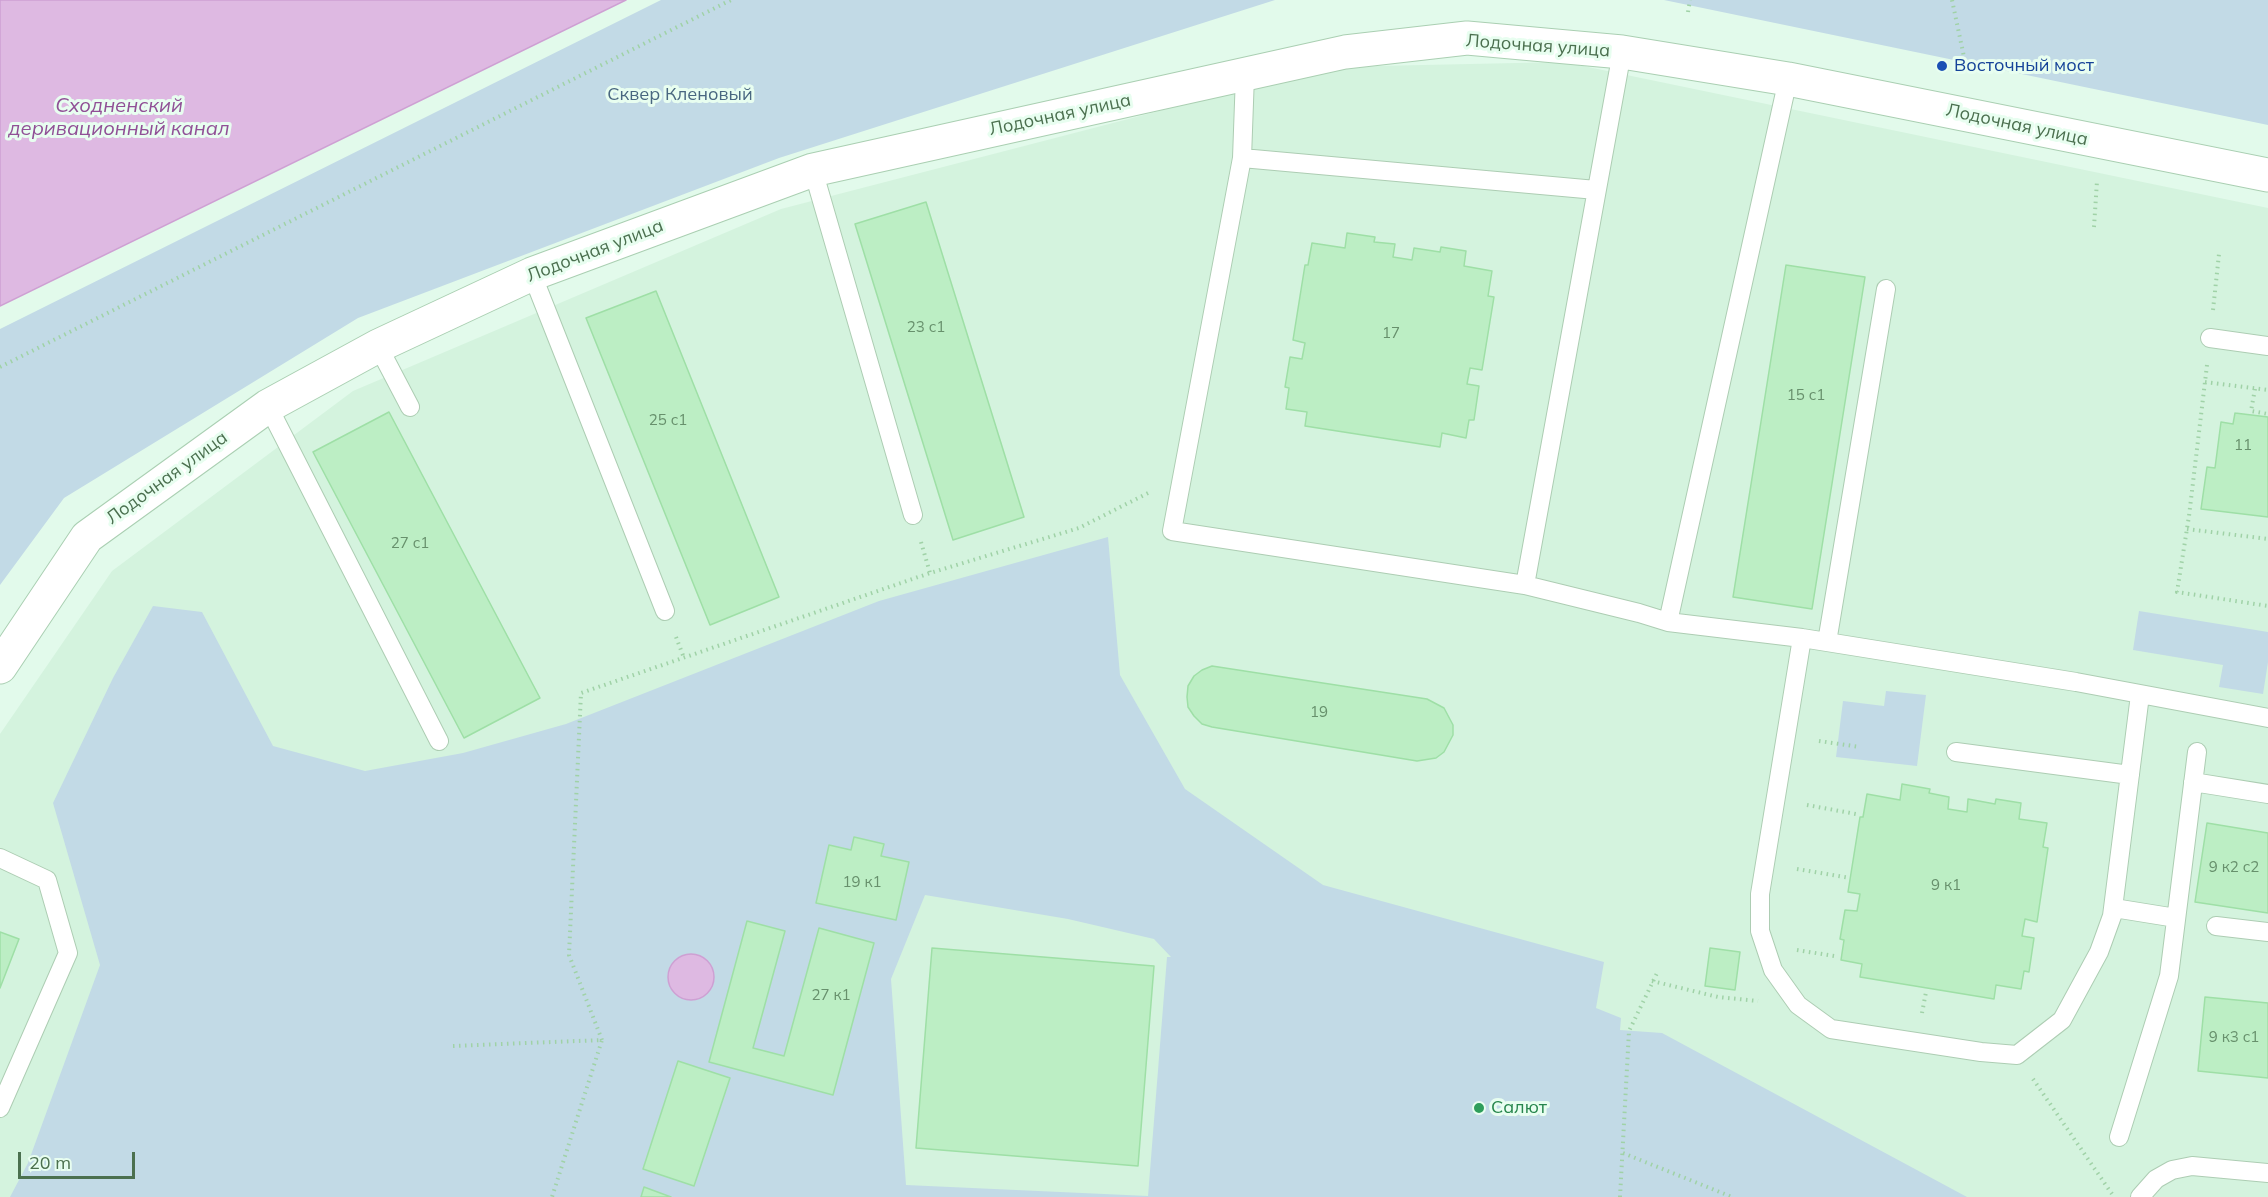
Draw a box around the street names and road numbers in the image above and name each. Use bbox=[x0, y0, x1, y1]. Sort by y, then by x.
street label: Лодочная улица bbox=[1465, 30, 1611, 62]
street label: Лодочная улица bbox=[987, 89, 1133, 141]
street label: Лодочная улица bbox=[1944, 99, 2090, 151]
street label: Лодочная улица bbox=[524, 215, 666, 287]
street label: Лодочная улица bbox=[102, 427, 232, 529]

